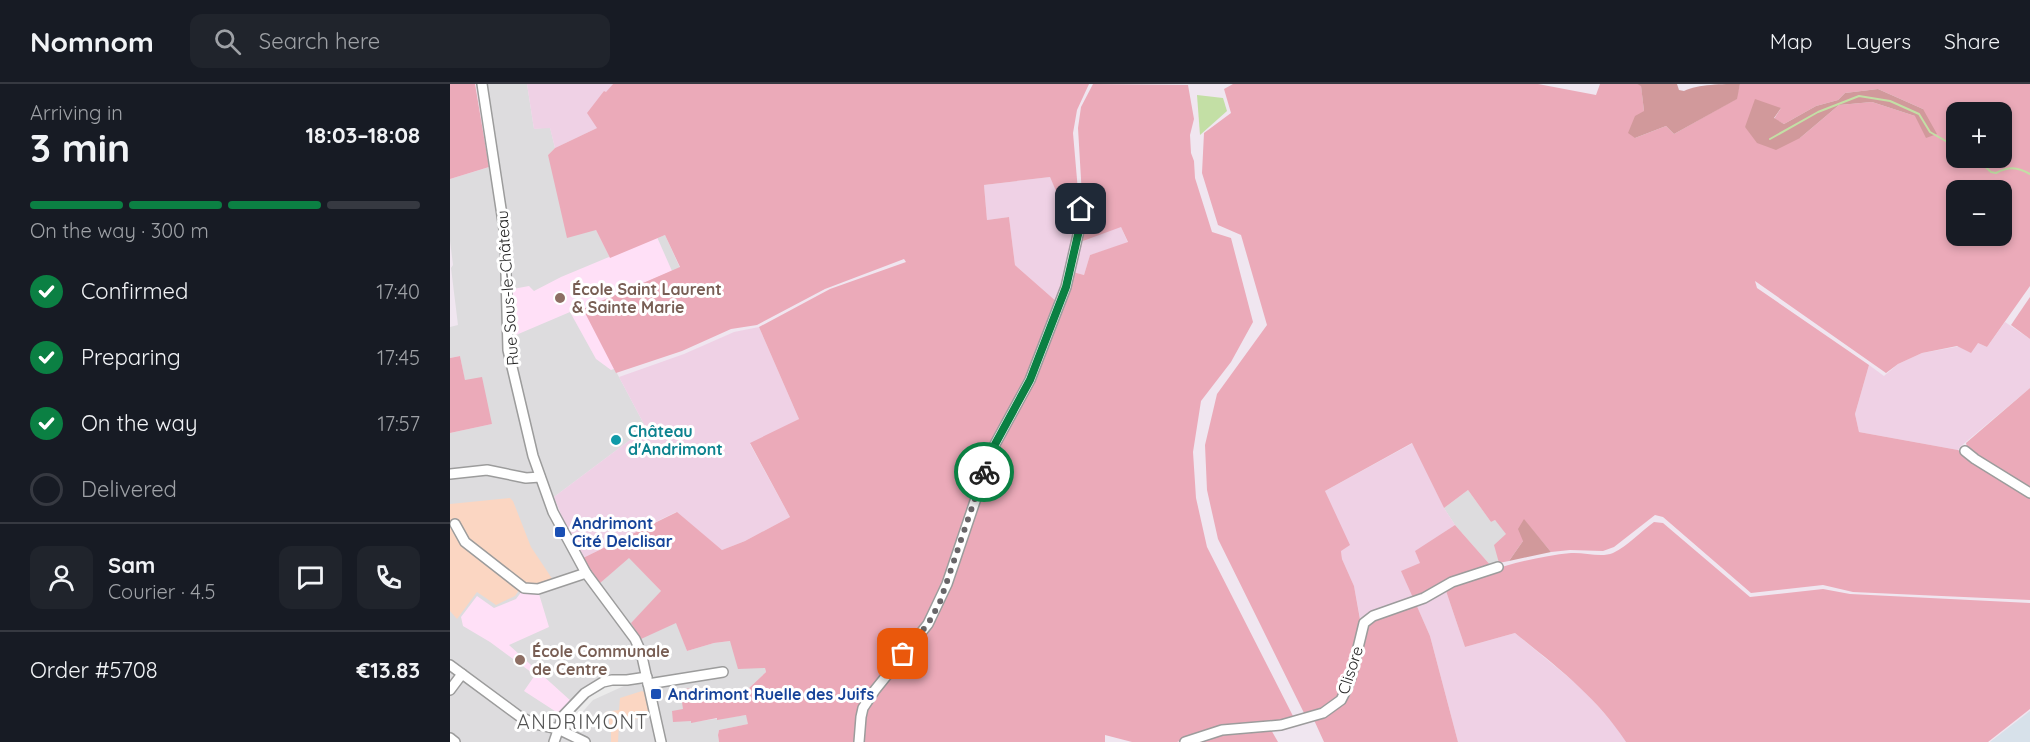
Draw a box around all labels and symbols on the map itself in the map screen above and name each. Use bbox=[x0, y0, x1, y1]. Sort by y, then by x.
pin bbox=[1055, 183, 1106, 234]
street label: Rue Sous-le-Château bbox=[492, 210, 522, 366]
place label: École Saint Laurent & Sainte Marie bbox=[572, 279, 722, 317]
marker: École Saint Laurent & Sainte Marie bbox=[553, 291, 567, 305]
place label: Château d'Andrimont bbox=[628, 421, 723, 459]
marker: Château d'Andrimont bbox=[609, 433, 623, 447]
courier bbox=[954, 442, 1014, 502]
place label: Andrimont Cité Delclisar bbox=[572, 513, 673, 551]
marker: Andrimont Cité Delclisar bbox=[553, 525, 567, 539]
pin bbox=[877, 628, 928, 679]
place label: École Communale de Centre bbox=[532, 641, 670, 679]
street label: Clisore bbox=[1333, 643, 1367, 697]
marker: École Communale de Centre bbox=[513, 653, 527, 667]
place label: Andrimont Ruelle des Juifs bbox=[668, 684, 875, 704]
marker: Andrimont Ruelle des Juifs bbox=[649, 687, 663, 701]
district label: ANDRIMONT bbox=[517, 709, 649, 734]

